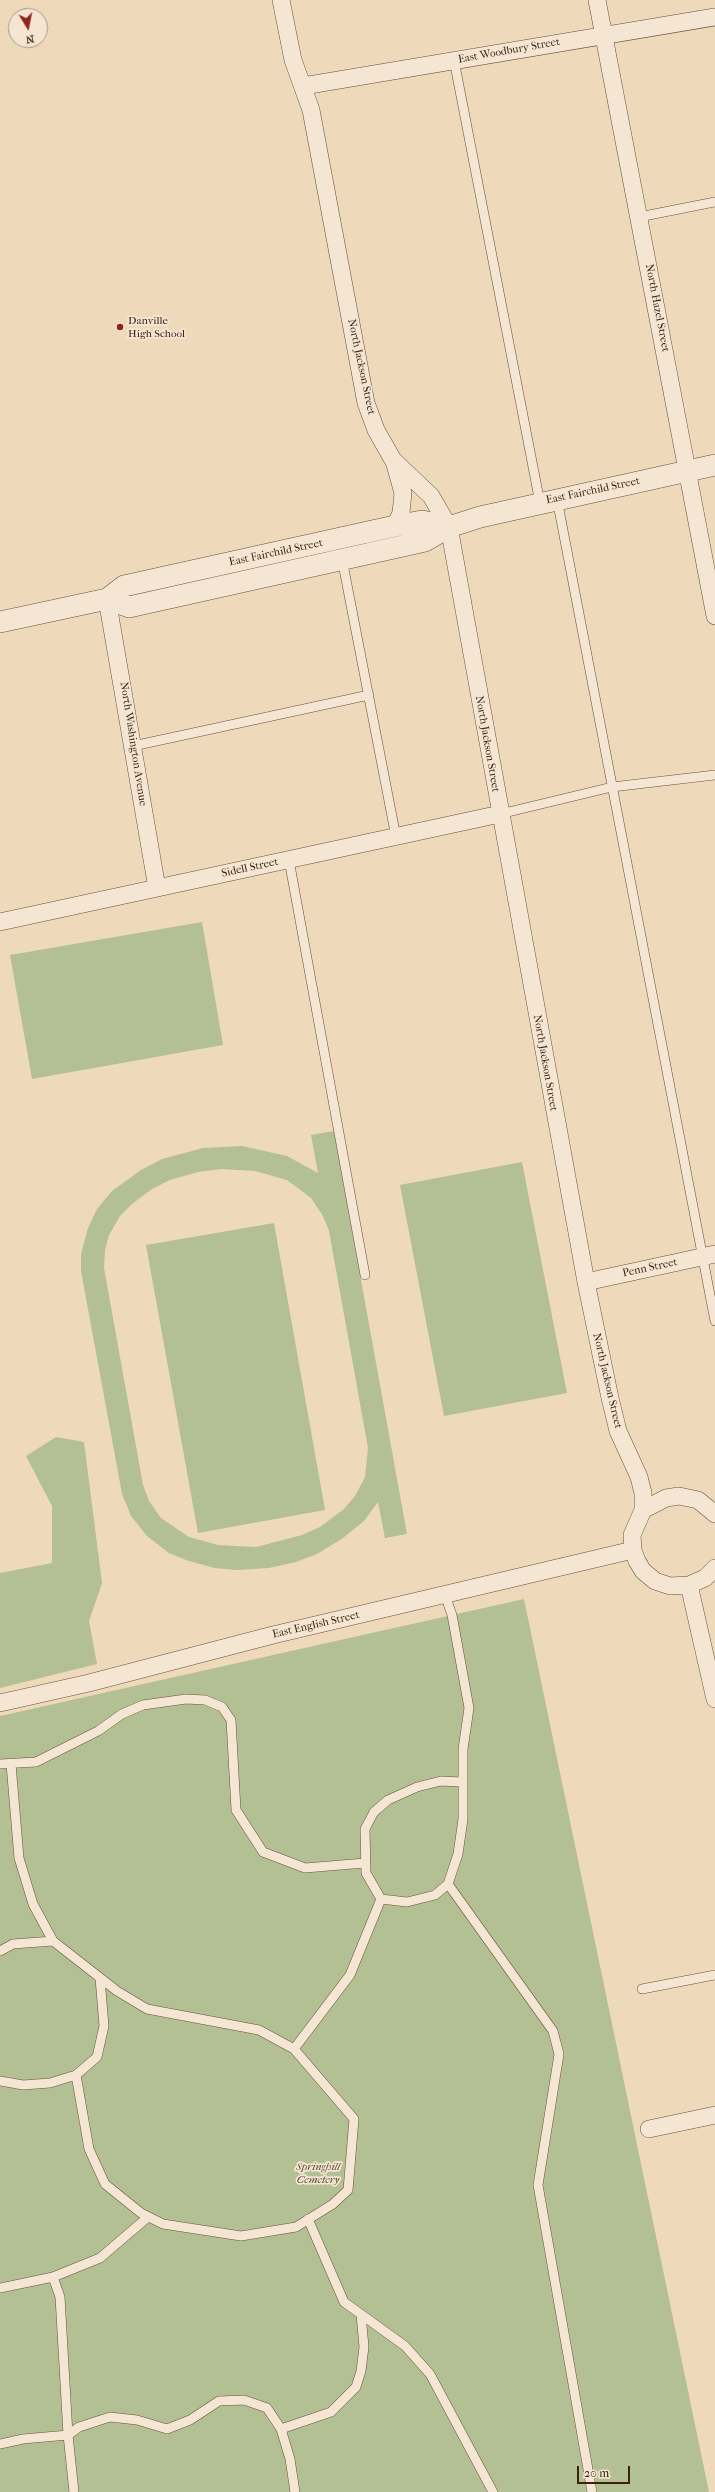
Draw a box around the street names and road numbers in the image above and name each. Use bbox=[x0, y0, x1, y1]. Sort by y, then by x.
street label: East Woodbury Street bbox=[457, 36, 561, 66]
street label: North Hazel Street bbox=[642, 263, 672, 353]
street label: North Jackson Street bbox=[344, 318, 378, 416]
street label: East Fairchild Street bbox=[545, 475, 641, 507]
street label: East Fairchild Street bbox=[228, 537, 324, 569]
street label: North Washington Avenue bbox=[117, 681, 149, 807]
street label: North Jackson Street bbox=[472, 695, 502, 793]
street label: Sidell Street bbox=[220, 856, 280, 880]
street label: North Jackson Street bbox=[530, 1014, 560, 1112]
street label: Penn Street bbox=[621, 1256, 679, 1280]
street label: North Jackson Street bbox=[590, 1332, 624, 1430]
street label: East English Street bbox=[271, 1609, 361, 1641]

